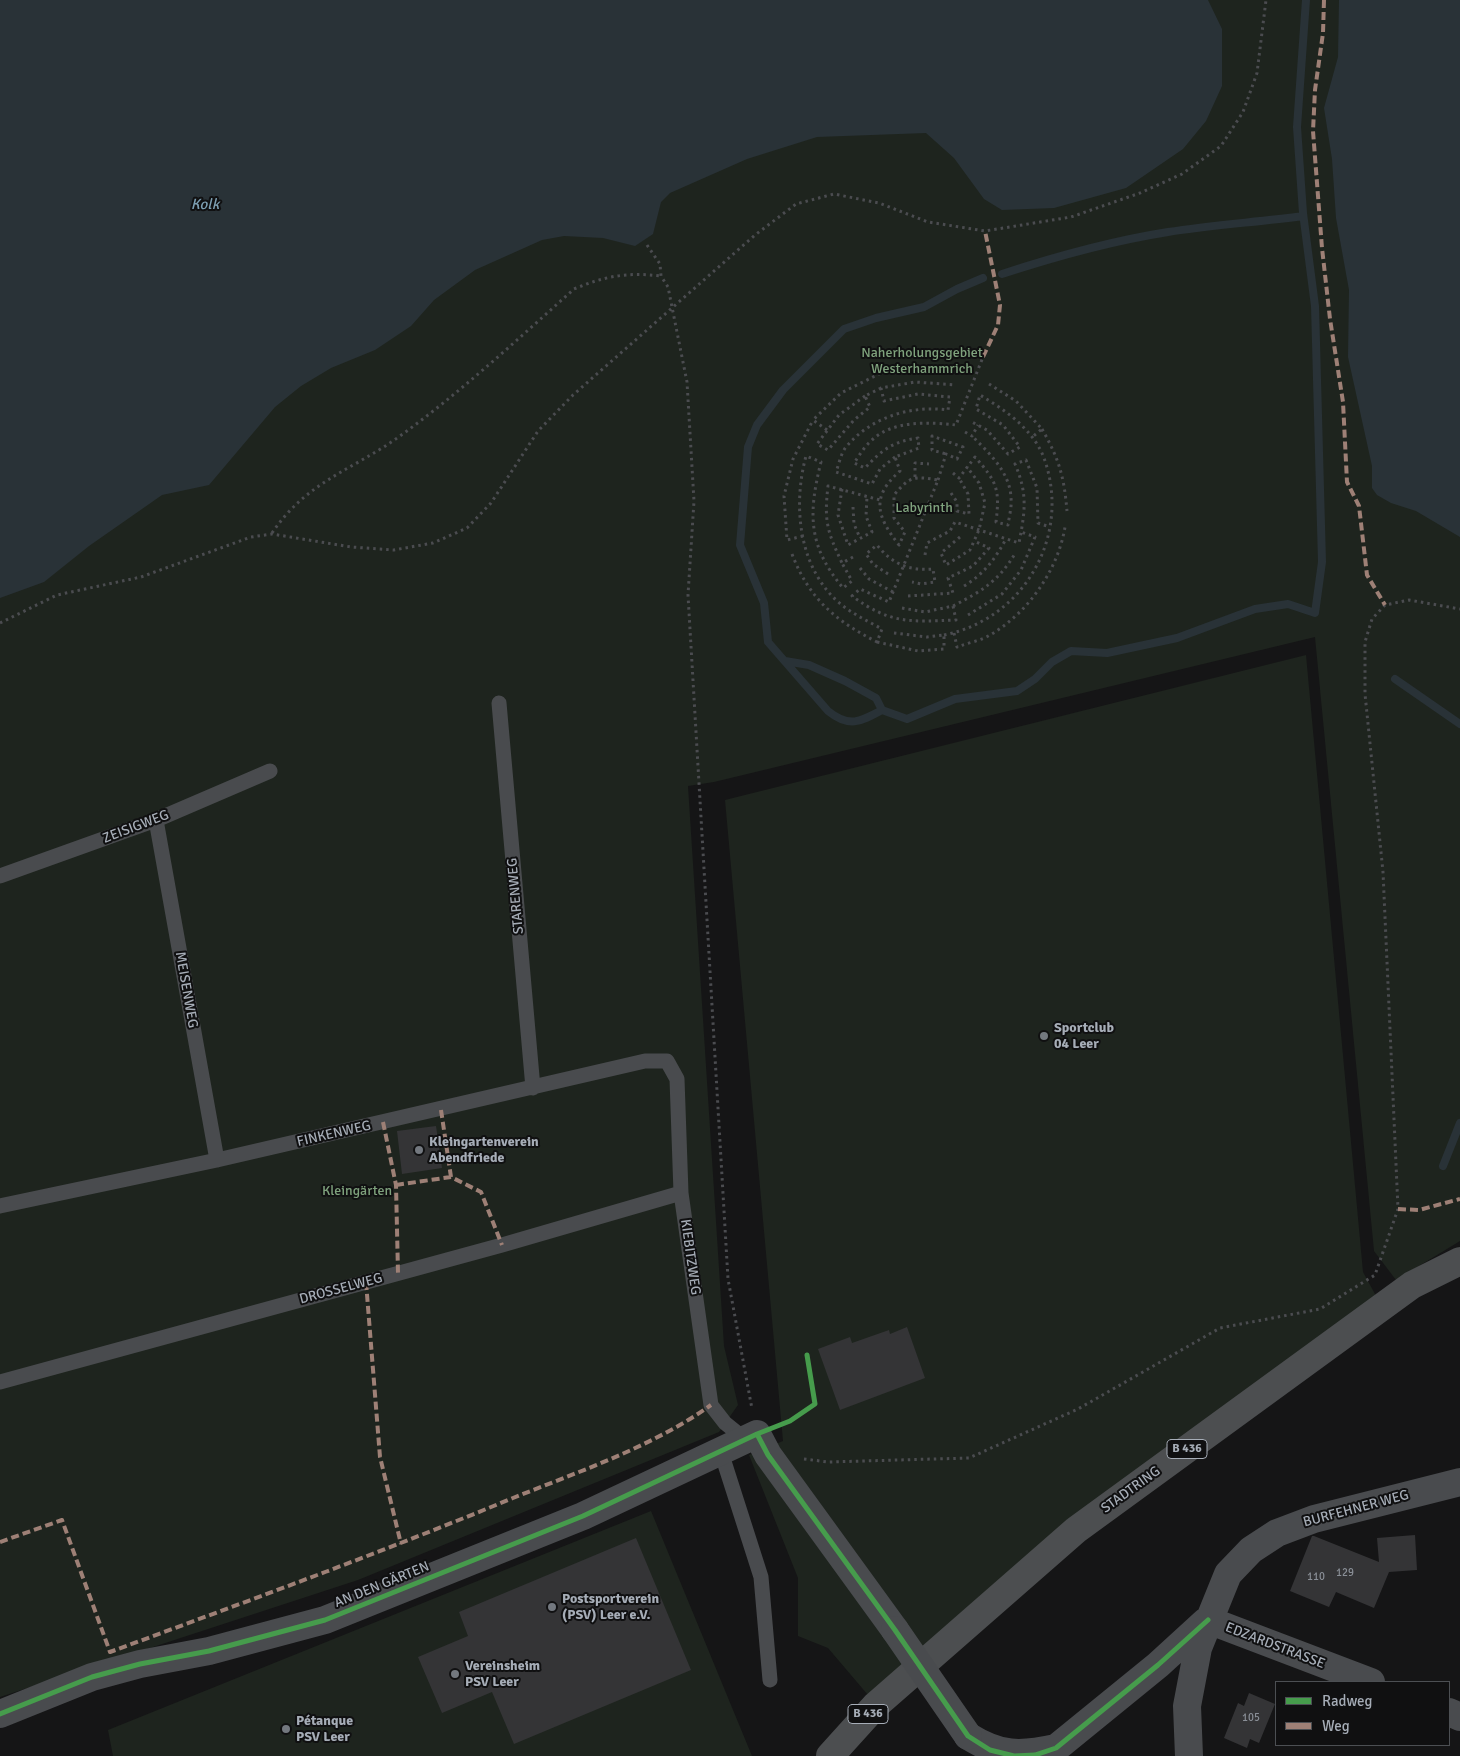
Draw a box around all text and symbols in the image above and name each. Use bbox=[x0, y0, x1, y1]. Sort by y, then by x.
water label: Kolk bbox=[191, 196, 219, 214]
park label: Naherholungsgebiet Westerhammrich bbox=[861, 345, 983, 378]
park label: Labyrinth bbox=[895, 500, 953, 516]
street label: ZEISIGWEG bbox=[101, 807, 171, 847]
street label: STARENWEG bbox=[504, 857, 528, 935]
street label: MEISENWEG bbox=[171, 950, 201, 1030]
place label: Sportclub 04 Leer bbox=[1054, 1020, 1114, 1052]
marker: Sportclub 04 Leer bbox=[1038, 1030, 1050, 1042]
street label: FINKENWEG bbox=[295, 1117, 373, 1151]
place label: Kleingartenverein Abendfriede bbox=[429, 1134, 539, 1166]
marker: Kleingartenverein Abendfriede bbox=[413, 1144, 425, 1156]
park label: Kleingärten bbox=[322, 1183, 392, 1199]
street label: KIEBITZWEG bbox=[676, 1218, 704, 1296]
street label: DROSSELWEG bbox=[298, 1270, 384, 1308]
road number: B 436 bbox=[1167, 1440, 1207, 1458]
street label: STADTRING bbox=[1098, 1463, 1164, 1517]
street label: BURFEHNER WEG bbox=[1301, 1487, 1411, 1531]
street label: AN DEN GÄRTEN bbox=[332, 1558, 432, 1612]
house number: 129 bbox=[1336, 1566, 1354, 1580]
house number: 110 bbox=[1307, 1570, 1325, 1584]
place label: Postsportverein (PSV) Leer e.V. bbox=[562, 1591, 659, 1624]
marker: Postsportverein (PSV) Leer e.V. bbox=[546, 1601, 558, 1613]
street label: EDZARDSTRASSE bbox=[1223, 1619, 1327, 1673]
place label: Vereinsheim PSV Leer bbox=[465, 1658, 540, 1690]
marker: Vereinsheim PSV Leer bbox=[449, 1668, 461, 1680]
legend bbox=[1275, 1681, 1450, 1746]
text: Radweg bbox=[1322, 1692, 1372, 1710]
road number: B 436 bbox=[848, 1705, 888, 1724]
house number: 105 bbox=[1242, 1711, 1260, 1725]
place label: Pétanque PSV Leer bbox=[296, 1713, 353, 1745]
text: Weg bbox=[1322, 1717, 1350, 1735]
marker: Pétanque PSV Leer bbox=[280, 1723, 292, 1735]

